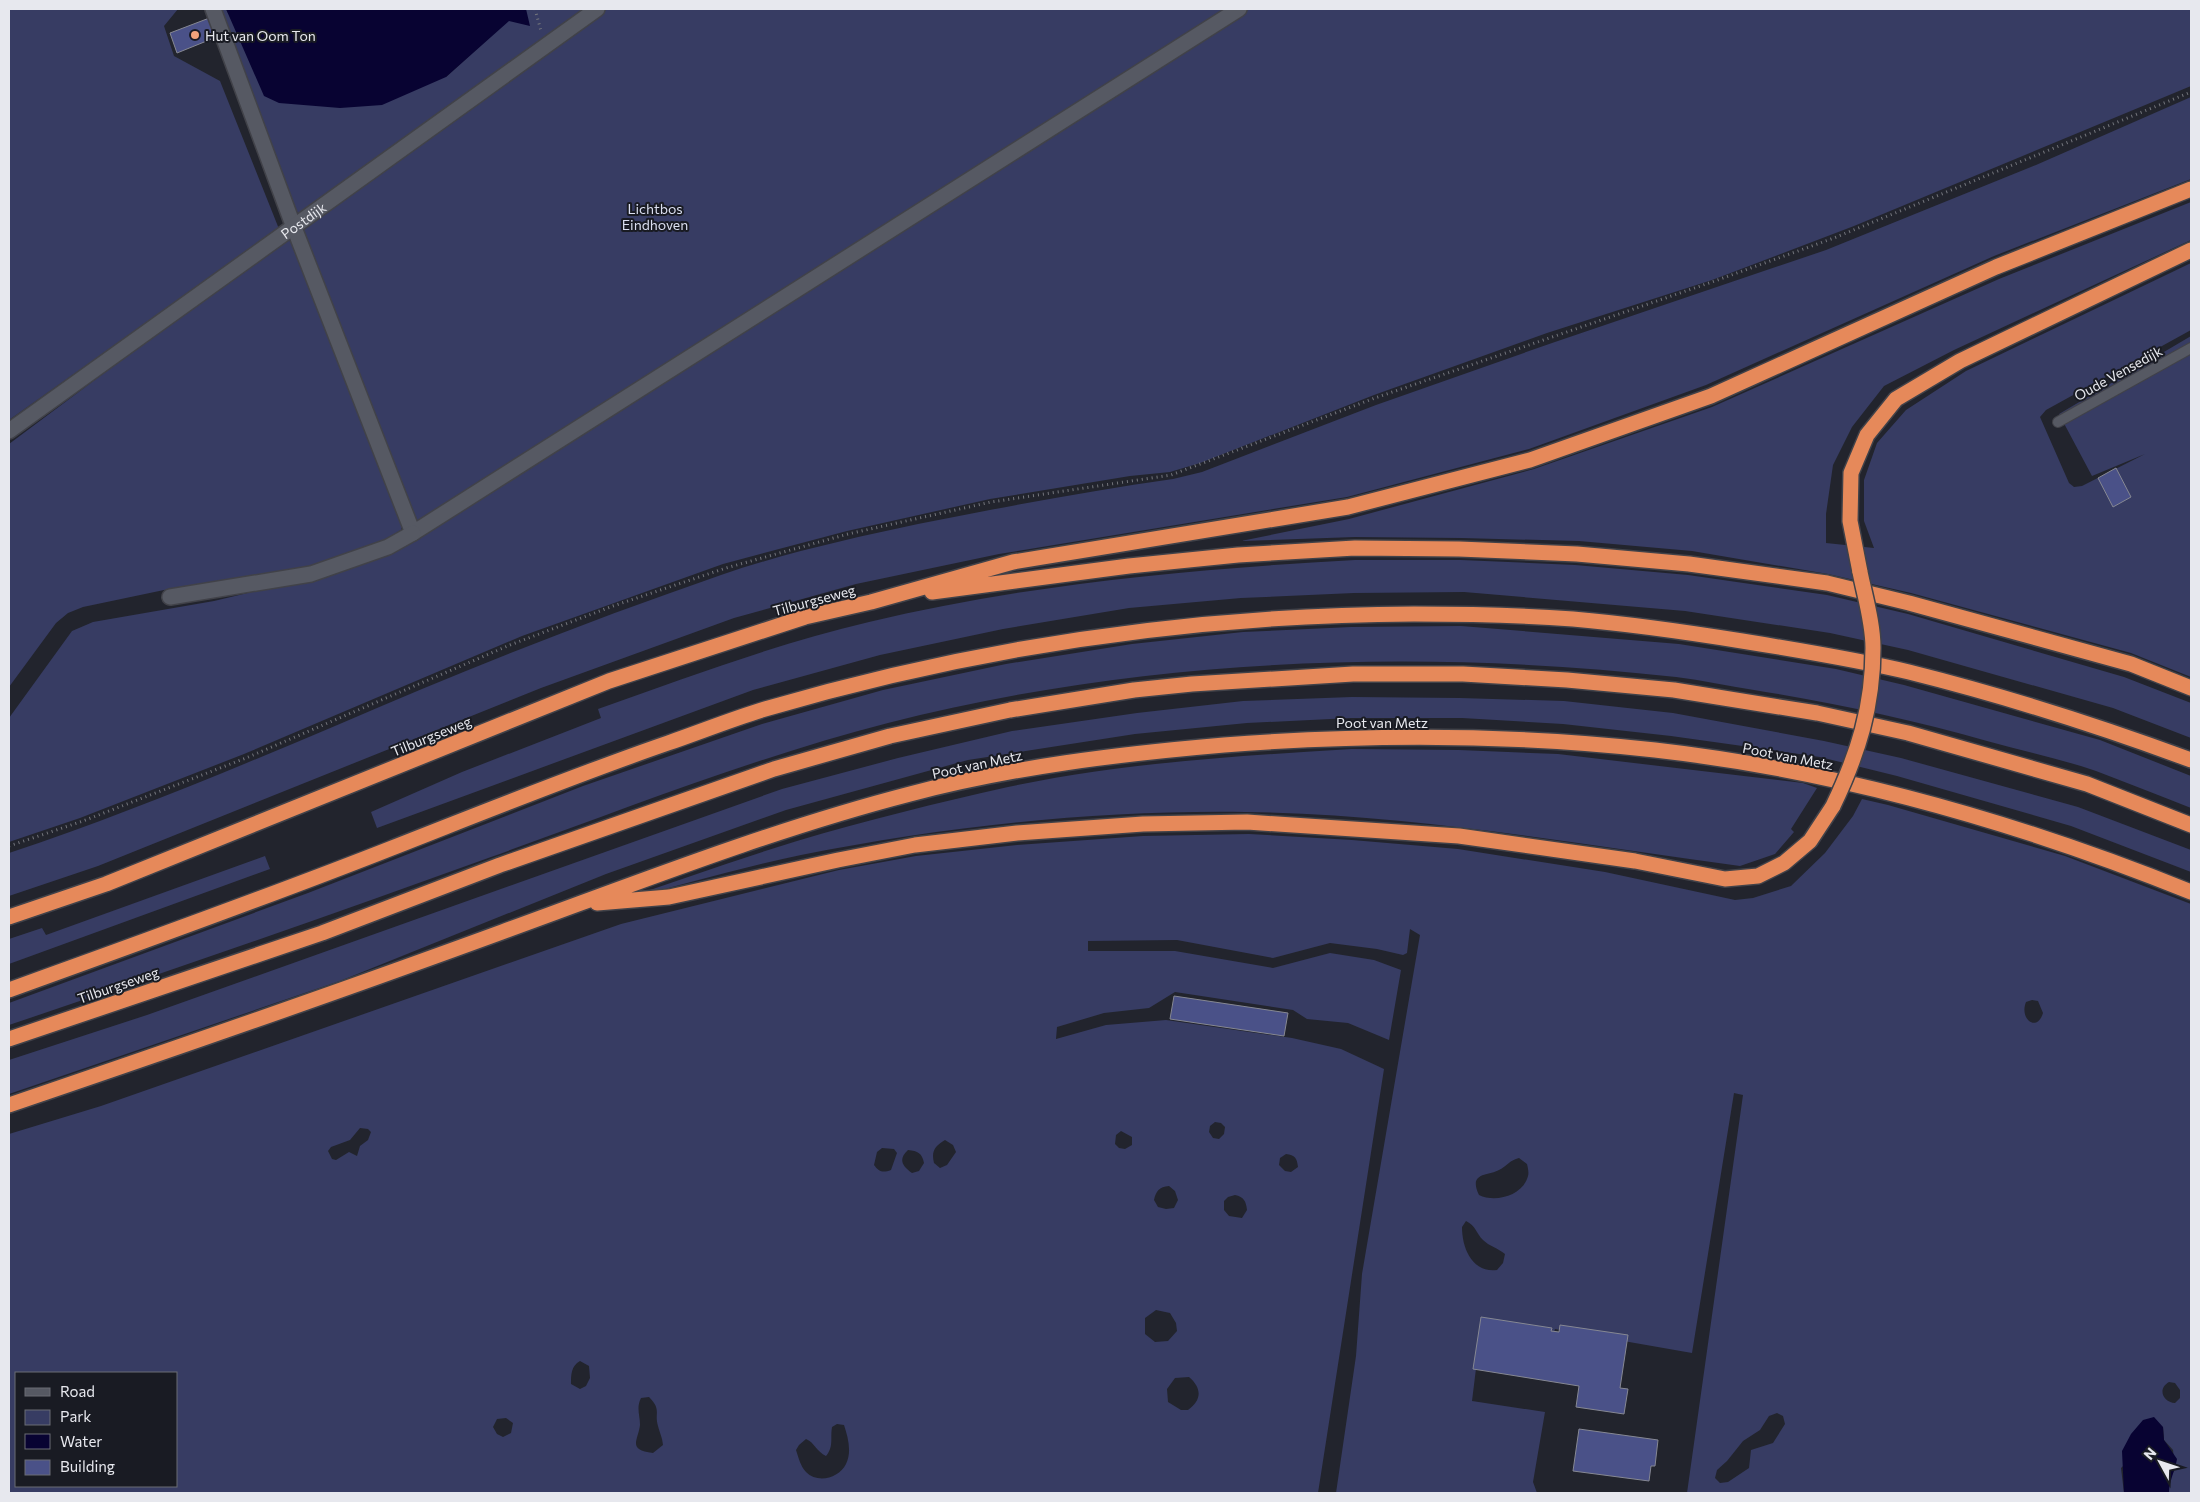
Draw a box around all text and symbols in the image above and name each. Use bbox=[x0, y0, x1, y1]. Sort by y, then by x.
place label: Hut van Oom Ton bbox=[205, 27, 316, 44]
marker: Hut van Oom Ton bbox=[189, 29, 201, 41]
street label: Postdijk bbox=[277, 198, 329, 242]
park label: Lichtbos Eindhoven bbox=[622, 200, 688, 233]
street label: Oude Vensedijk bbox=[2071, 342, 2165, 404]
street label: Tilburgseweg bbox=[771, 581, 858, 619]
street label: Tilburgseweg bbox=[388, 712, 474, 760]
street label: Poot van Metz bbox=[1336, 714, 1428, 731]
street label: Poot van Metz bbox=[1741, 739, 1835, 773]
street label: Poot van Metz bbox=[930, 746, 1024, 782]
street label: Tilburgseweg bbox=[75, 963, 161, 1007]
legend bbox=[15, 1372, 178, 1487]
text: Road bbox=[60, 1382, 95, 1400]
text: Park bbox=[60, 1407, 91, 1425]
text: Water bbox=[60, 1432, 102, 1450]
north arrow bbox=[2135, 1437, 2185, 1487]
text: N bbox=[2140, 1444, 2160, 1463]
text: Building bbox=[60, 1457, 115, 1475]

